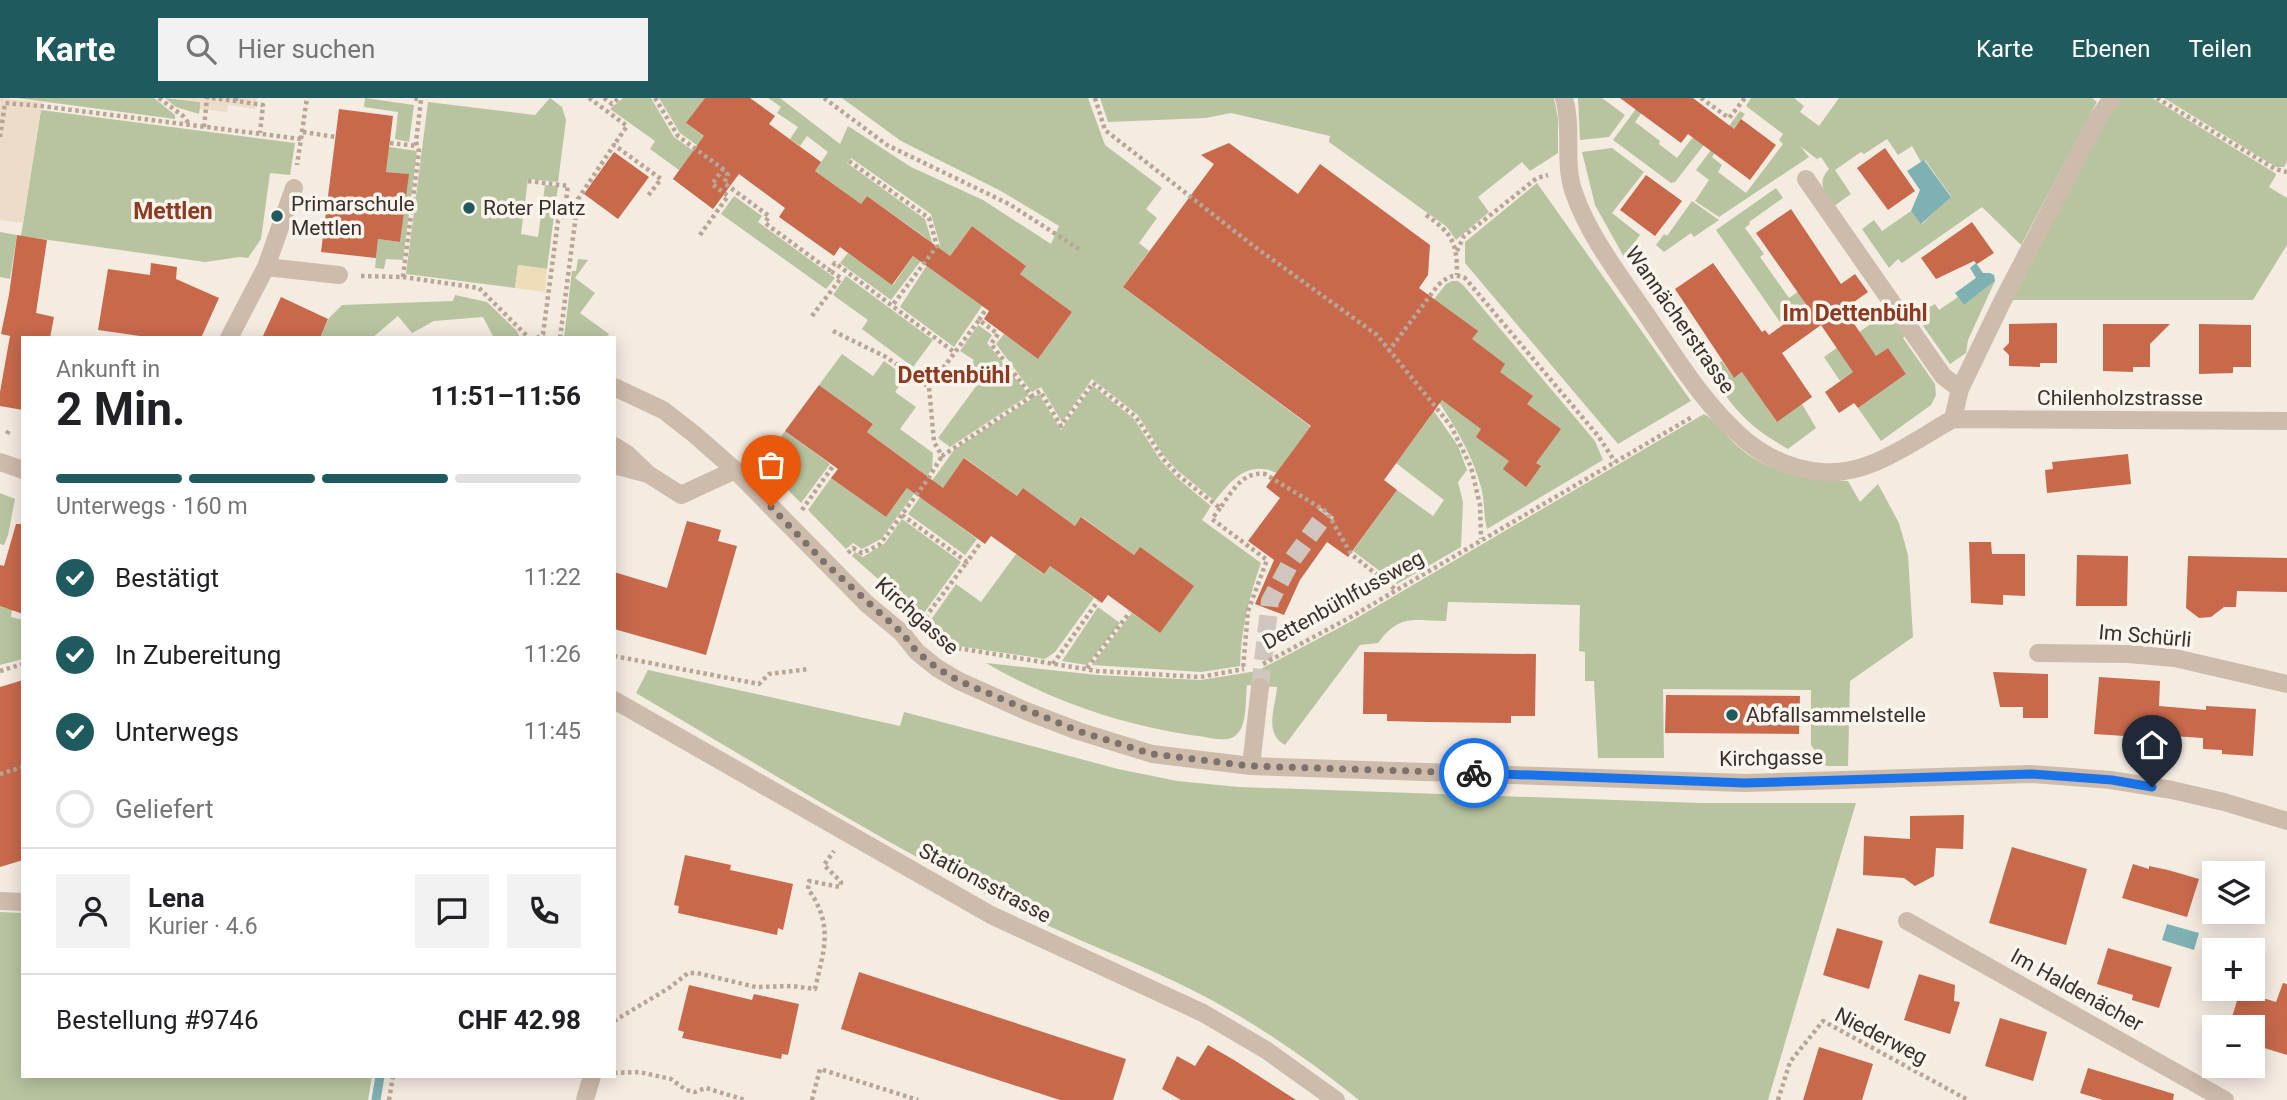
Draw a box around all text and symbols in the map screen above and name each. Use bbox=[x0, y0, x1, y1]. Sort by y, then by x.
search box bbox=[158, 18, 648, 81]
text: Karte bbox=[35, 30, 116, 69]
icon: search bbox=[182, 30, 220, 68]
text: Hier suchen bbox=[238, 34, 375, 64]
text: Karte bbox=[1976, 35, 2033, 63]
text: Ebenen bbox=[2071, 35, 2150, 63]
text: Teilen bbox=[2188, 35, 2252, 63]
place label: Primarschule Mettlen bbox=[291, 192, 415, 240]
place label: Roter Platz bbox=[483, 196, 585, 220]
district label: Mettlen bbox=[133, 198, 213, 225]
marker: Roter Platz bbox=[461, 200, 477, 216]
marker: Primarschule Mettlen bbox=[269, 208, 285, 224]
street label: Wannächerstrasse bbox=[1620, 242, 1740, 398]
district label: Im Dettenbühl bbox=[1782, 300, 1928, 327]
text: Ankunft in bbox=[56, 356, 160, 383]
district label: Dettenbühl bbox=[897, 362, 1011, 389]
text: 11:51–11:56 bbox=[431, 381, 581, 411]
text: 2 Min. bbox=[56, 382, 185, 436]
street label: Chilenholzstrasse bbox=[2037, 386, 2203, 410]
pin bbox=[741, 435, 801, 507]
icon: bag bbox=[752, 446, 790, 484]
text: Unterwegs · 160 m bbox=[56, 493, 248, 520]
street label: Dettenbühlfussweg bbox=[1258, 546, 1428, 654]
icon: check bbox=[56, 559, 94, 597]
text: Bestätigt bbox=[115, 563, 219, 593]
text: 11:22 bbox=[524, 564, 581, 591]
street label: Kirchgasse bbox=[870, 572, 964, 660]
street label: Im Schürli bbox=[2097, 620, 2193, 652]
icon: check bbox=[56, 636, 94, 674]
text: In Zubereitung bbox=[115, 640, 281, 670]
text: 11:26 bbox=[524, 641, 581, 668]
place label: Abfallsammelstelle bbox=[1746, 703, 1926, 727]
marker: Abfallsammelstelle bbox=[1724, 707, 1740, 723]
icon: check bbox=[56, 713, 94, 751]
pin bbox=[2122, 715, 2182, 787]
text: Unterwegs bbox=[115, 717, 239, 747]
text: 11:45 bbox=[524, 718, 581, 745]
icon: home bbox=[2133, 726, 2171, 764]
courier bbox=[1439, 738, 1509, 808]
street label: Kirchgasse bbox=[1719, 745, 1823, 771]
icon: bike bbox=[1455, 754, 1493, 792]
text: Geliefert bbox=[115, 794, 213, 824]
street label: Stationsstrasse bbox=[915, 838, 1055, 928]
map controls bbox=[2202, 861, 2265, 1078]
button: layers bbox=[2202, 861, 2265, 924]
button: person bbox=[56, 874, 130, 948]
button: chat bbox=[415, 874, 489, 948]
button: phone bbox=[507, 874, 581, 948]
text: Lena bbox=[148, 883, 205, 913]
text: Kurier · 4.6 bbox=[148, 913, 258, 940]
button: + bbox=[2202, 938, 2265, 1001]
street label: Im Haldenächer bbox=[2007, 944, 2147, 1036]
street label: Niederweg bbox=[1831, 1003, 1931, 1069]
text: Bestellung #9746 bbox=[56, 1005, 259, 1035]
text: CHF 42.98 bbox=[458, 1005, 581, 1035]
button: − bbox=[2202, 1015, 2265, 1078]

